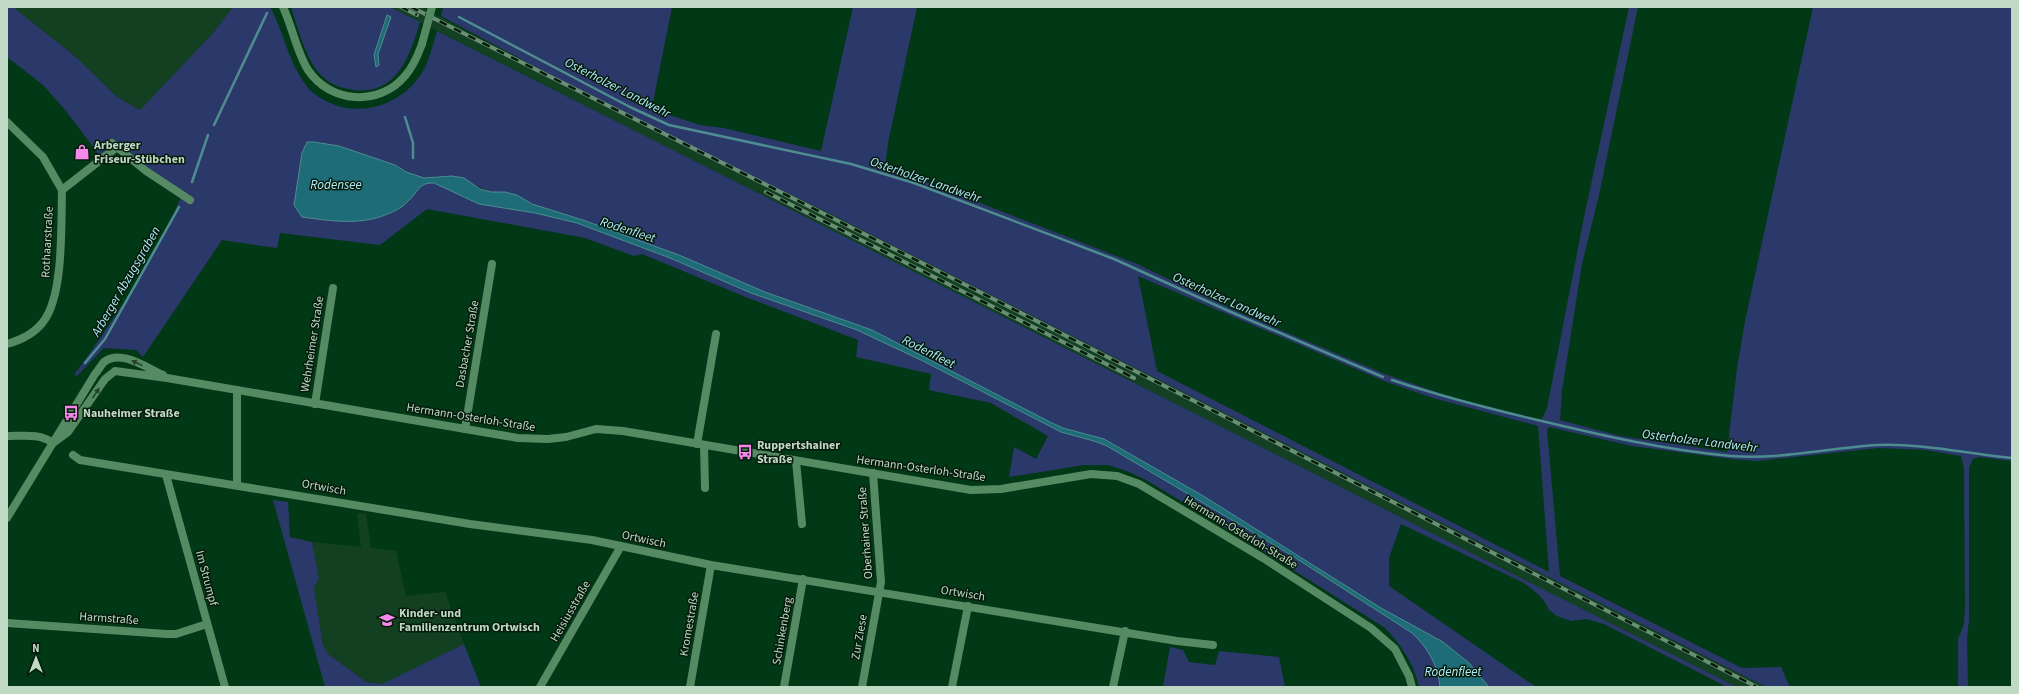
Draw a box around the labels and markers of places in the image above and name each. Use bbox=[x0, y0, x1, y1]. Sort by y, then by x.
place label: Arberger Friseur-Stübchen bbox=[93, 137, 185, 168]
shop icon: Arberger Friseur-Stübchen bbox=[73, 143, 91, 161]
bus stop icon: Nauheimer Straße bbox=[62, 404, 80, 422]
place label: Nauheimer Straße bbox=[83, 405, 180, 422]
place label: Ruppertshainer Straße bbox=[757, 437, 840, 468]
bus stop icon: Ruppertshainer Straße bbox=[736, 443, 754, 461]
place label: Kinder- und Familienzentrum Ortwisch bbox=[399, 605, 540, 636]
school or university icon: Kinder- und Familienzentrum Ortwisch bbox=[378, 611, 396, 629]

